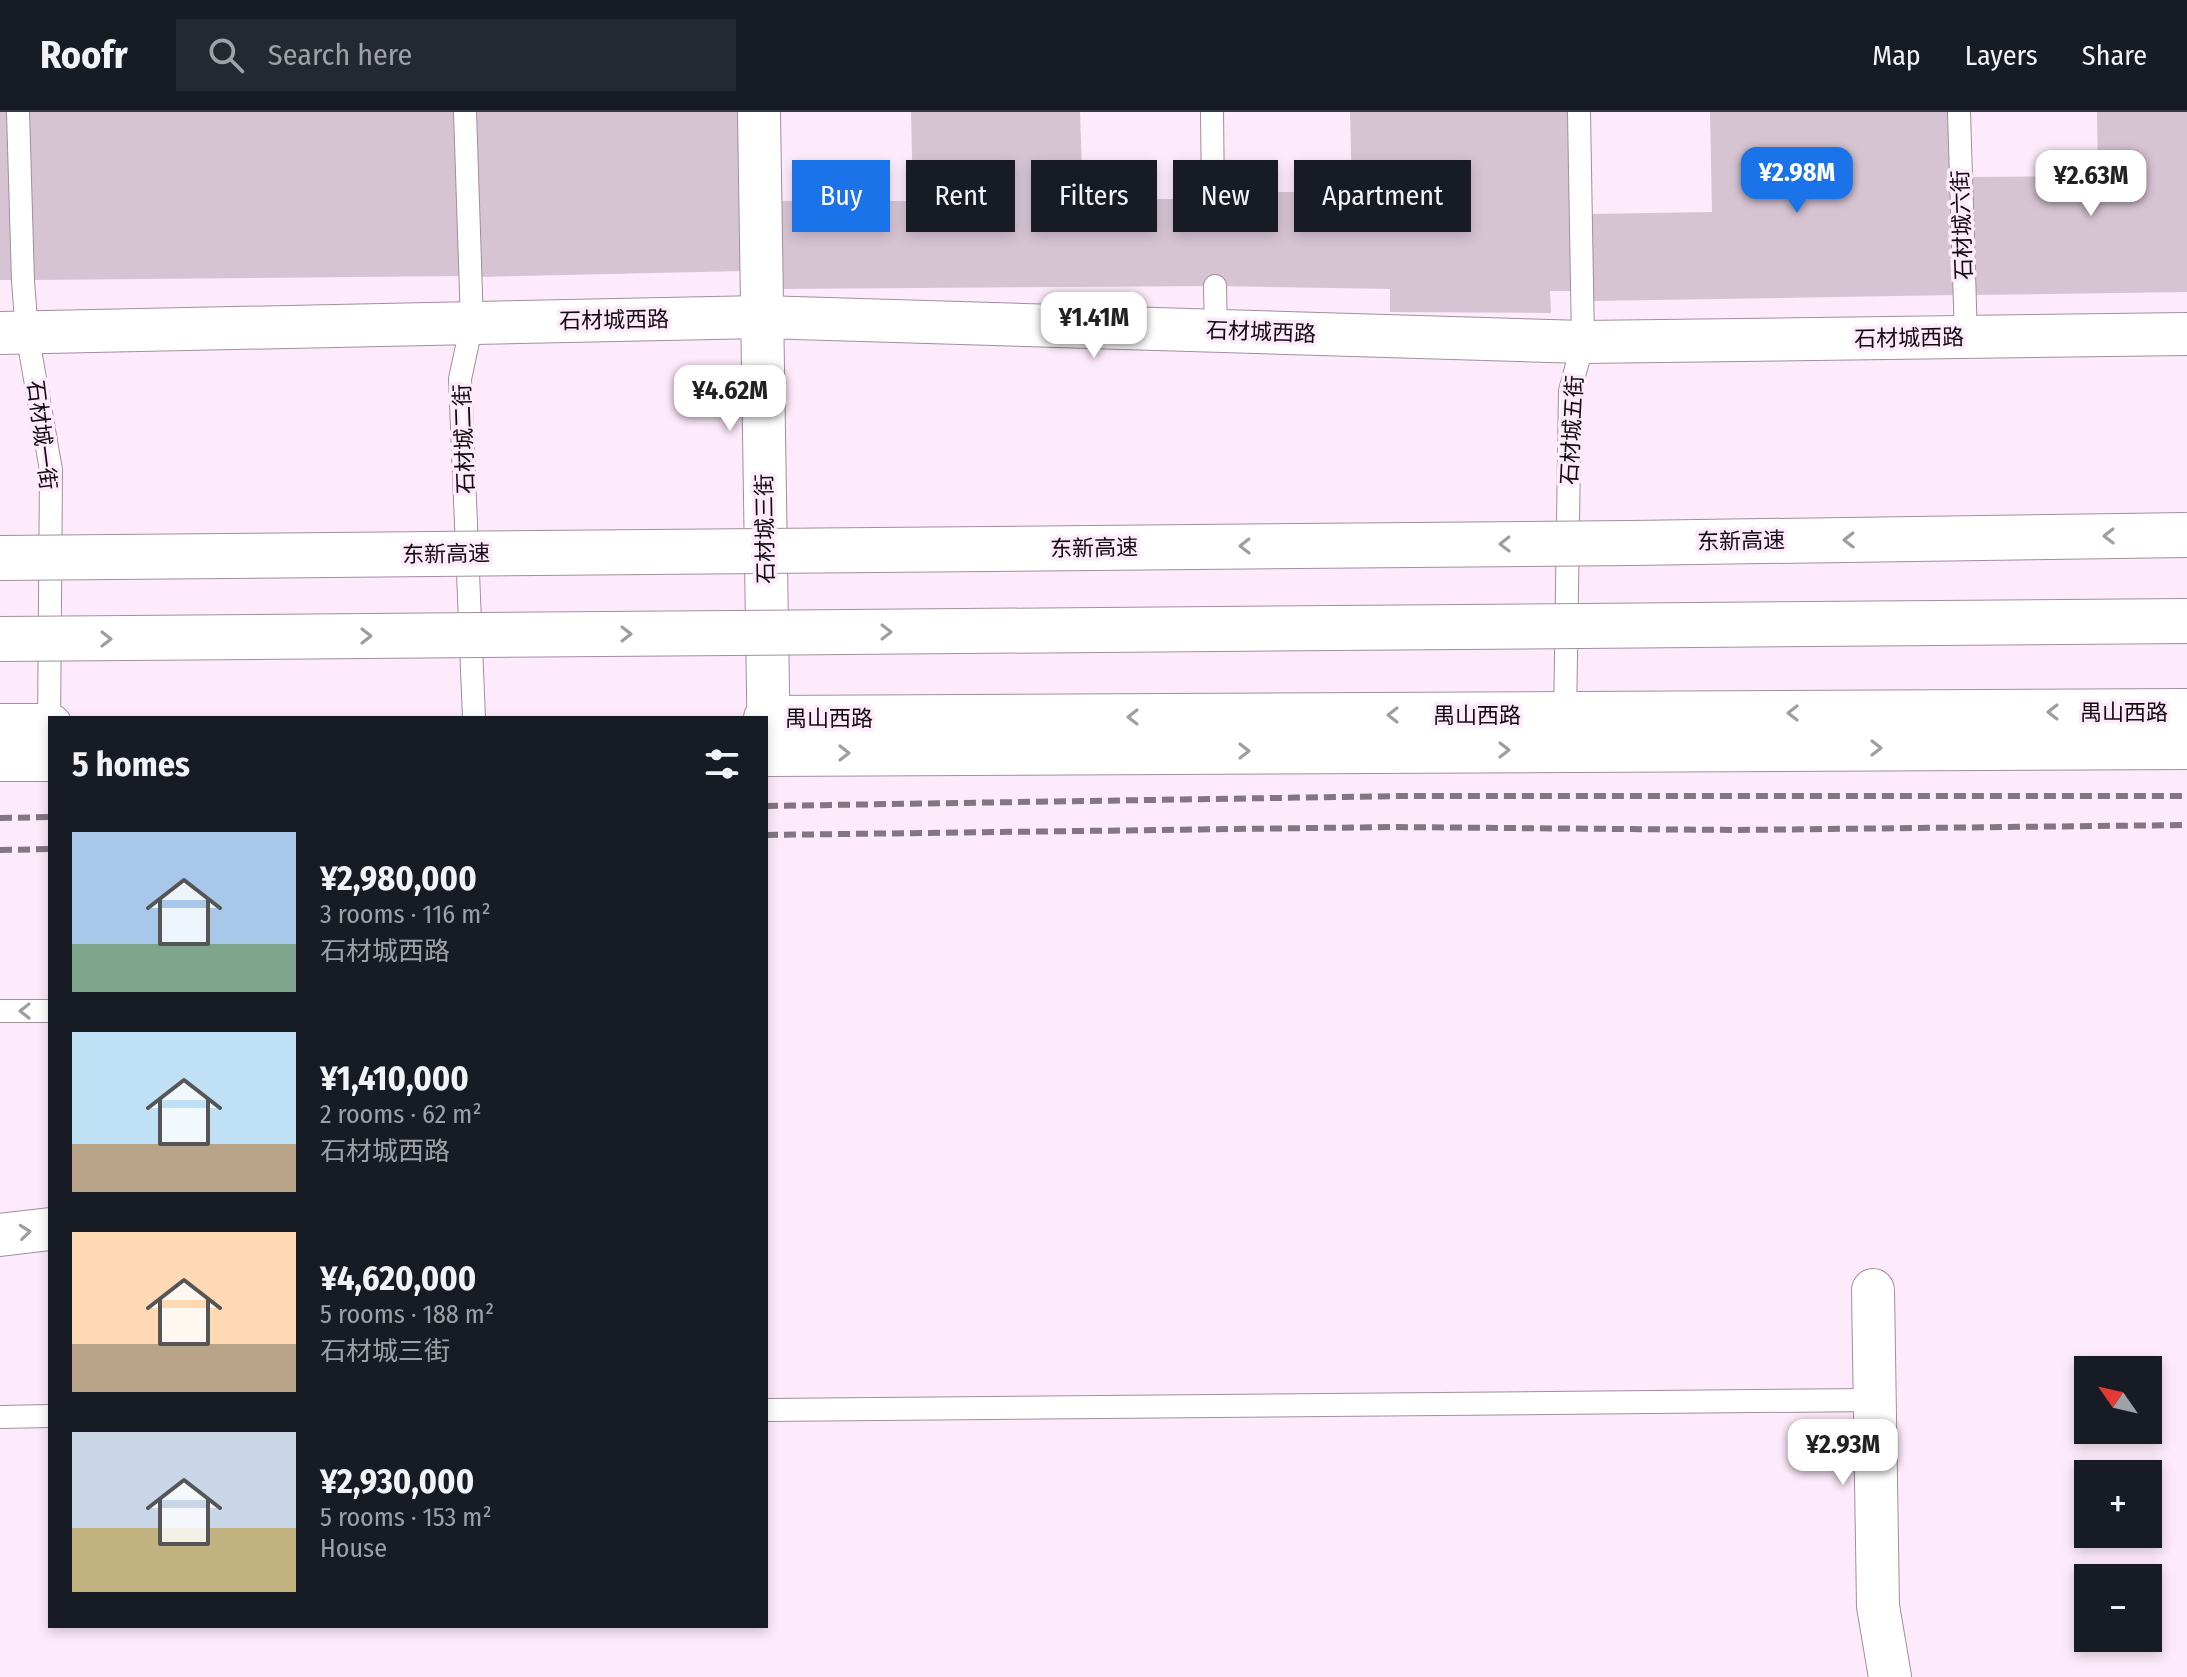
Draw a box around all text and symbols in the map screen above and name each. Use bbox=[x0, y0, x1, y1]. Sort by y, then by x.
search box bbox=[176, 19, 736, 91]
text: Roofr bbox=[40, 32, 128, 78]
icon: search bbox=[204, 33, 248, 77]
text: Search here bbox=[268, 37, 412, 73]
text: Map bbox=[1872, 39, 1921, 72]
text: Layers bbox=[1965, 39, 2038, 72]
text: Share bbox=[2082, 39, 2147, 72]
pin: ¥2.98M bbox=[1732, 147, 1862, 215]
pin: ¥2.63M bbox=[2026, 150, 2156, 218]
text: ¥2.98M bbox=[1759, 157, 1835, 188]
chip: Buy bbox=[792, 160, 890, 232]
chip: Rent bbox=[906, 160, 1015, 232]
chip: Filters bbox=[1031, 160, 1157, 232]
chip: New bbox=[1173, 160, 1278, 232]
chip: Apartment bbox=[1294, 160, 1471, 232]
text: ¥2.63M bbox=[2053, 160, 2129, 191]
street label: 石材城六街 bbox=[1947, 170, 1977, 280]
pin: ¥1.41M bbox=[1029, 292, 1159, 360]
text: ¥1.41M bbox=[1059, 302, 1129, 333]
street label: 石材城西路 bbox=[559, 306, 669, 334]
street label: 石材城西路 bbox=[1206, 317, 1316, 347]
street label: 石材城西路 bbox=[1854, 324, 1964, 352]
pin: ¥4.62M bbox=[665, 365, 795, 433]
street label: 石材城五街 bbox=[1556, 374, 1588, 486]
text: ¥4.62M bbox=[692, 375, 768, 406]
street label: 石材城一街 bbox=[22, 379, 62, 491]
street label: 石材城二街 bbox=[449, 384, 479, 494]
street label: 石材城三街 bbox=[751, 474, 779, 584]
street label: 东新高速 bbox=[1697, 527, 1785, 555]
one-way arrow bbox=[2102, 527, 2115, 545]
one-way arrow bbox=[1842, 531, 1855, 548]
street label: 东新高速 bbox=[1050, 534, 1138, 562]
one-way arrow bbox=[1498, 535, 1511, 553]
one-way arrow bbox=[1238, 538, 1251, 555]
street label: 东新高速 bbox=[402, 540, 490, 568]
one-way arrow bbox=[880, 623, 893, 641]
one-way arrow bbox=[620, 625, 633, 643]
one-way arrow bbox=[360, 628, 373, 645]
one-way arrow bbox=[100, 630, 113, 647]
street label: 禺山西路 bbox=[2080, 699, 2168, 726]
street label: 禺山西路 bbox=[1433, 702, 1521, 729]
one-way arrow bbox=[2046, 703, 2059, 721]
one-way arrow bbox=[1786, 704, 1799, 722]
street label: 禺山西路 bbox=[785, 705, 873, 732]
one-way arrow bbox=[1386, 706, 1399, 724]
one-way arrow bbox=[1126, 708, 1139, 725]
one-way arrow bbox=[1870, 739, 1883, 757]
one-way arrow bbox=[1498, 741, 1511, 759]
icon: filters bbox=[700, 742, 744, 786]
one-way arrow bbox=[1238, 742, 1251, 760]
text: 5 homes bbox=[72, 744, 190, 785]
one-way arrow bbox=[838, 744, 851, 762]
text: ¥2,980,000 bbox=[320, 858, 477, 899]
icon: home bbox=[136, 864, 232, 960]
text: 3 rooms · 116 m² bbox=[320, 899, 491, 930]
text: 石材城西路 bbox=[320, 936, 450, 967]
one-way arrow bbox=[18, 1002, 31, 1020]
text: ¥1,410,000 bbox=[320, 1058, 469, 1099]
icon: home bbox=[136, 1064, 232, 1160]
text: 2 rooms · 62 m² bbox=[320, 1099, 482, 1130]
text: 石材城西路 bbox=[320, 1136, 450, 1167]
one-way arrow bbox=[19, 1224, 32, 1241]
text: ¥4,620,000 bbox=[320, 1258, 476, 1299]
icon: home bbox=[136, 1264, 232, 1360]
text: 5 rooms · 188 m² bbox=[320, 1299, 494, 1330]
text: 石材城三街 bbox=[320, 1336, 450, 1367]
north arrow bbox=[2074, 1356, 2162, 1444]
map controls bbox=[2074, 1356, 2162, 1652]
pin: ¥2.93M bbox=[1778, 1419, 1908, 1487]
text: ¥2.93M bbox=[1806, 1429, 1880, 1460]
button: + bbox=[2074, 1460, 2162, 1548]
text: ¥2,930,000 bbox=[320, 1461, 474, 1502]
icon: home bbox=[136, 1464, 232, 1560]
text: 5 rooms · 153 m² bbox=[320, 1502, 492, 1533]
text: House bbox=[320, 1533, 387, 1564]
button: − bbox=[2074, 1564, 2162, 1652]

